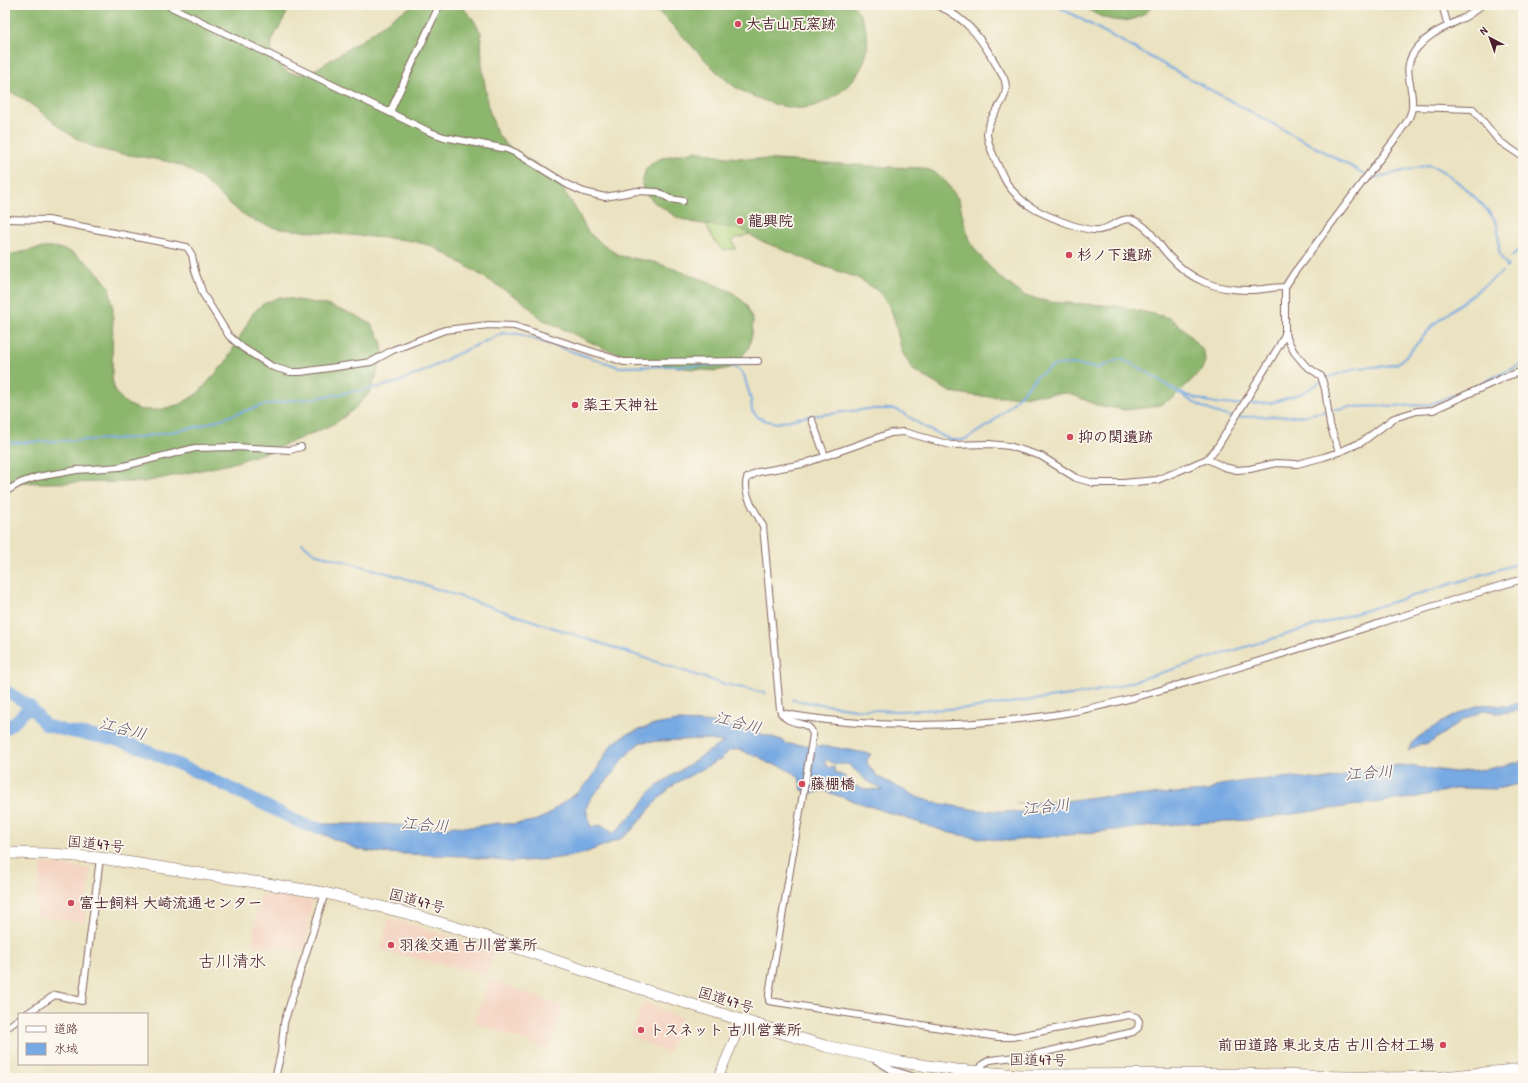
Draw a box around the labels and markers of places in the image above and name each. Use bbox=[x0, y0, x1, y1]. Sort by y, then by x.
place label: 大吉山瓦窯跡 bbox=[746, 13, 836, 34]
marker: 大吉山瓦窯跡 bbox=[733, 19, 743, 29]
place label: 龍興院 bbox=[748, 210, 793, 231]
marker: 龍興院 bbox=[735, 216, 745, 226]
place label: 杉ノ下遺跡 bbox=[1077, 244, 1152, 265]
marker: 杉ノ下遺跡 bbox=[1064, 250, 1074, 260]
place label: 薬王天神社 bbox=[583, 394, 658, 415]
marker: 薬王天神社 bbox=[570, 400, 580, 410]
place label: 抑の関遺跡 bbox=[1078, 426, 1153, 447]
marker: 抑の関遺跡 bbox=[1065, 432, 1075, 442]
place label: 藤棚橋 bbox=[810, 773, 855, 794]
marker: 藤棚橋 bbox=[797, 779, 807, 789]
place label: 富士飼料 大崎流通センター bbox=[79, 892, 262, 913]
marker: 富士飼料 大崎流通センター bbox=[66, 898, 76, 908]
place label: 羽後交通 古川営業所 bbox=[399, 934, 537, 955]
marker: 羽後交通 古川営業所 bbox=[386, 940, 396, 950]
place label: トスネット 古川営業所 bbox=[649, 1019, 802, 1040]
marker: トスネット 古川営業所 bbox=[636, 1025, 646, 1035]
place label: 前田道路 東北支店 古川合材工場 bbox=[1218, 1034, 1435, 1055]
marker: 前田道路 東北支店 古川合材工場 bbox=[1438, 1040, 1448, 1050]

